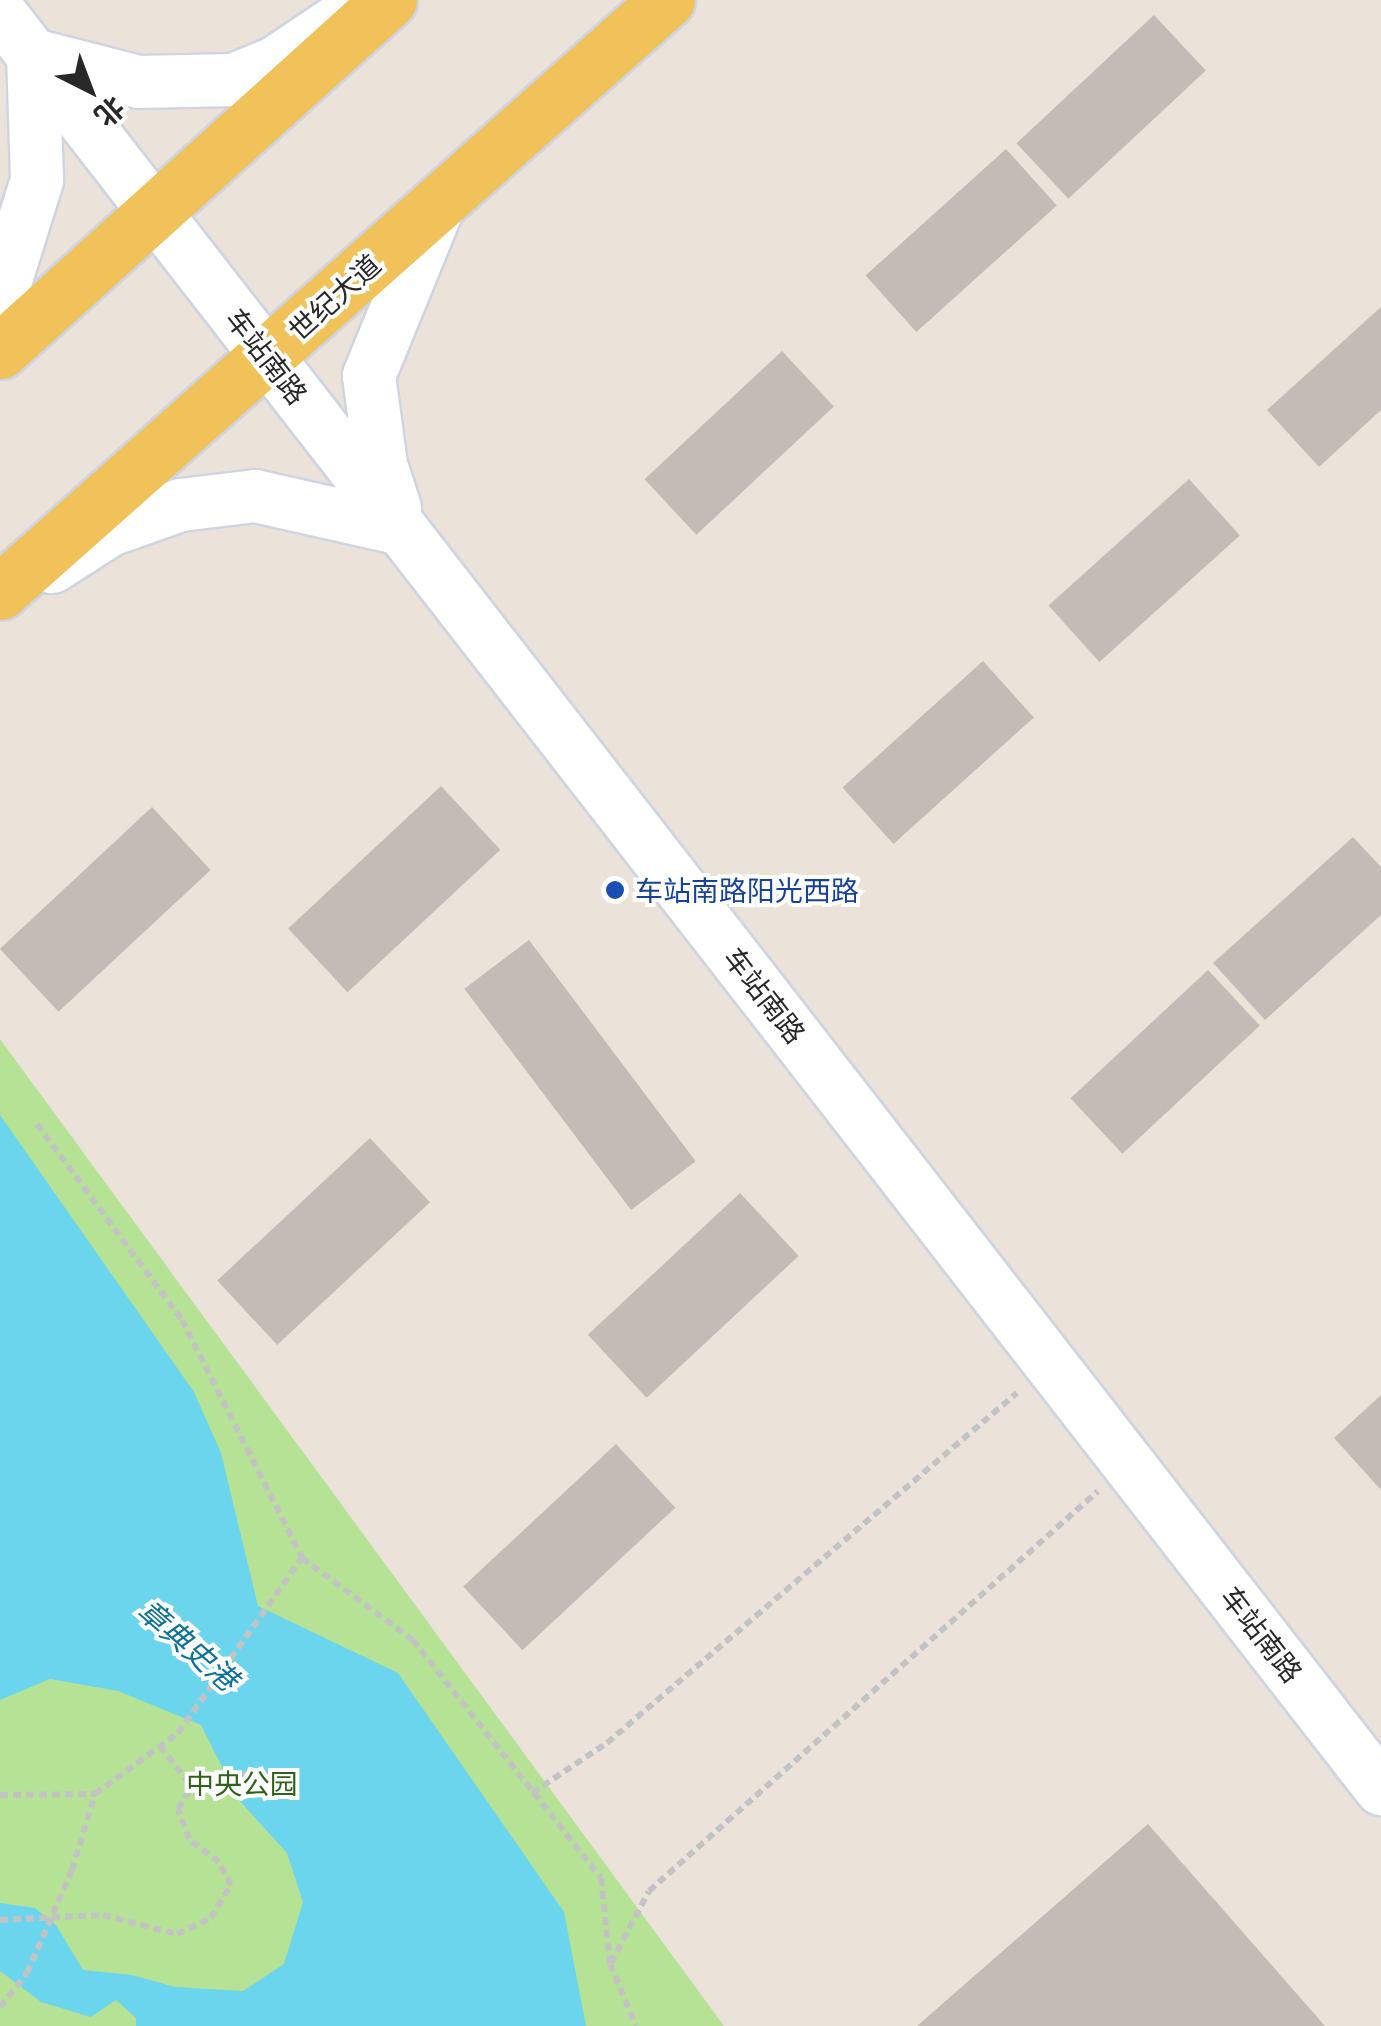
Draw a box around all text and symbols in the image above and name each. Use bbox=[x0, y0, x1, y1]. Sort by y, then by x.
north arrow bbox=[40, 40, 140, 140]
text: 北 bbox=[87, 89, 133, 136]
street label: 世纪大道 bbox=[281, 247, 387, 347]
street label: 车站南路 bbox=[219, 302, 315, 410]
place label: 车站南路阳光西路 bbox=[635, 873, 859, 907]
marker: 车站南路阳光西路 bbox=[604, 879, 626, 901]
street label: 车站南路 bbox=[717, 941, 813, 1049]
street label: 车站南路 bbox=[1214, 1580, 1310, 1688]
water label: 章典史港 bbox=[131, 1592, 245, 1698]
park label: 中央公园 bbox=[186, 1766, 298, 1800]

